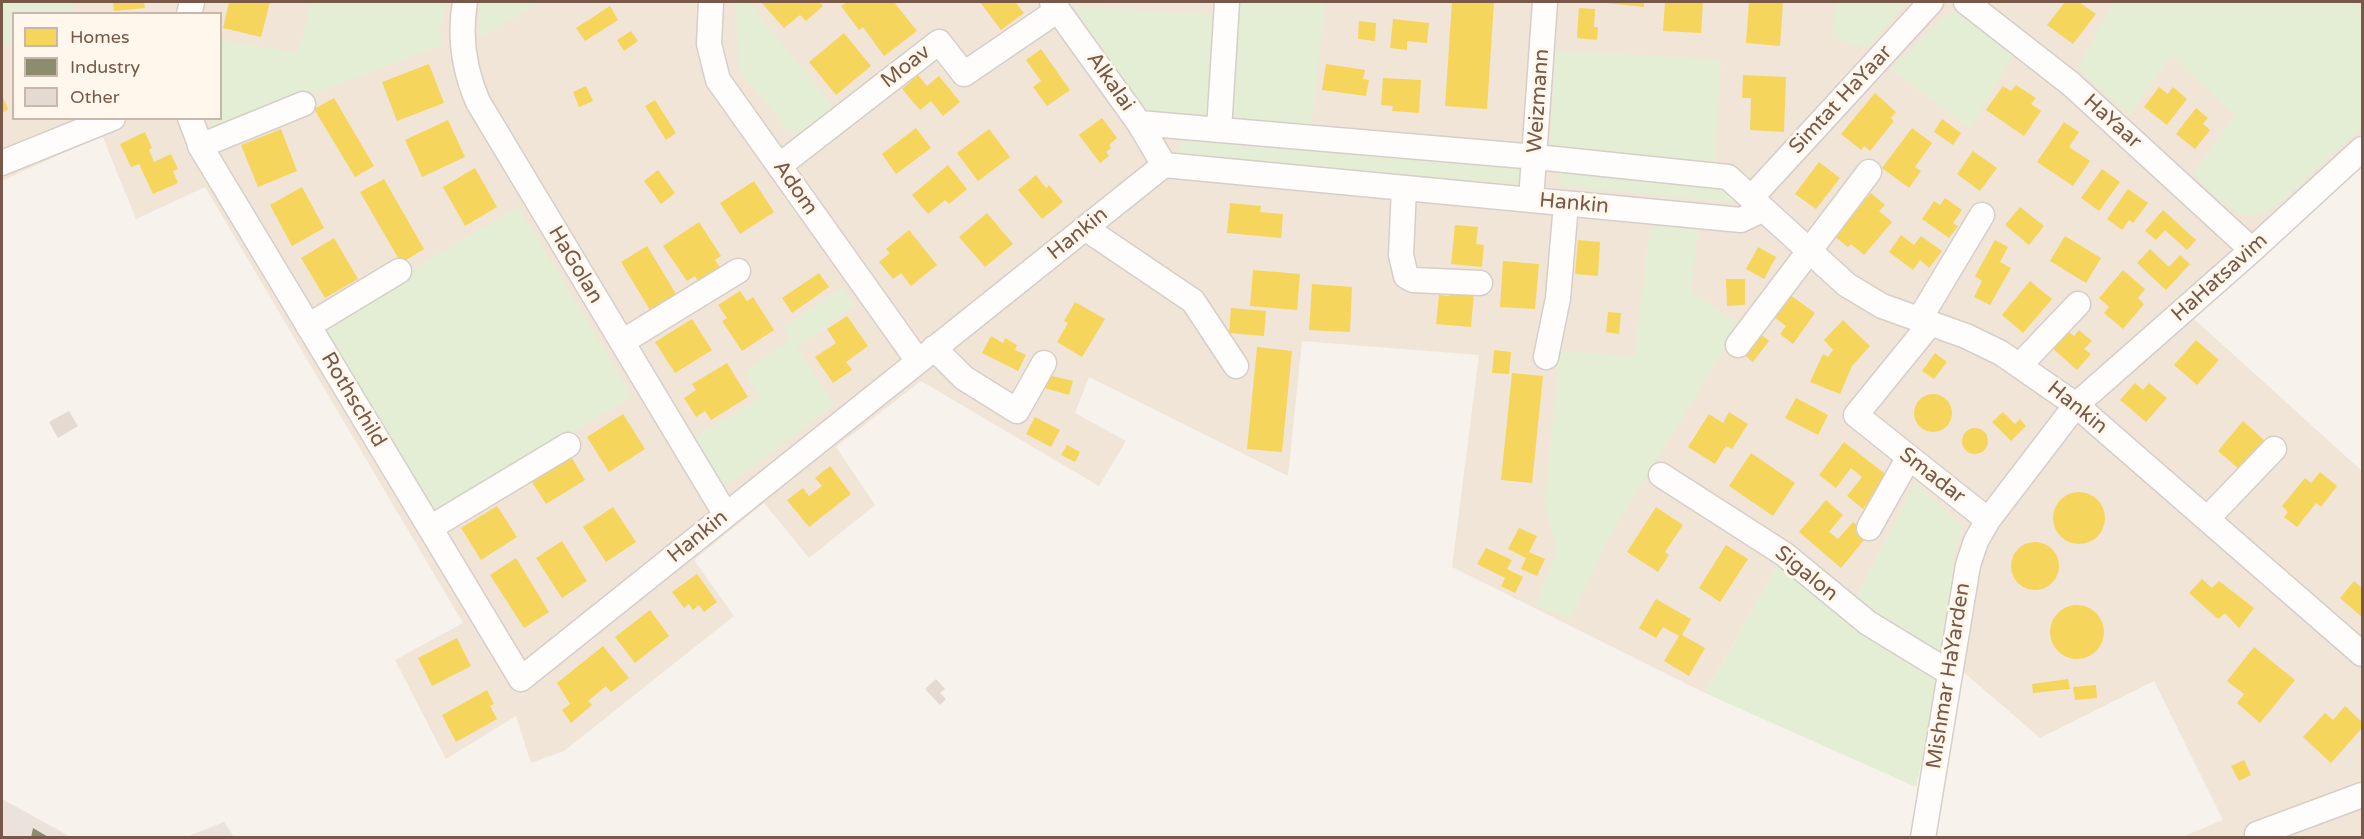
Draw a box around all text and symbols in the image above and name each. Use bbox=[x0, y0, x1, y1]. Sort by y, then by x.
legend bbox=[12, 12, 222, 120]
text: Homes bbox=[70, 26, 130, 48]
street label: Moav bbox=[876, 40, 936, 94]
street label: Simtat HaYaar bbox=[1784, 40, 1898, 160]
street label: Alkalai bbox=[1081, 48, 1139, 116]
street label: Weizmann bbox=[1523, 48, 1555, 154]
text: Industry bbox=[70, 56, 140, 78]
text: Other bbox=[70, 86, 120, 108]
street label: HaYaar bbox=[2078, 89, 2146, 155]
street label: Adom bbox=[767, 156, 823, 220]
street label: Hankin bbox=[1538, 188, 1610, 220]
street label: Hankin bbox=[1043, 202, 1113, 266]
street label: HaGolan bbox=[542, 222, 608, 308]
street label: HaHatsavim bbox=[2167, 228, 2273, 328]
street label: Rothschild bbox=[315, 348, 391, 452]
street label: Hankin bbox=[2042, 376, 2112, 440]
street label: Smadar bbox=[1894, 442, 1970, 510]
street label: Hankin bbox=[663, 505, 733, 569]
street label: Sigalon bbox=[1769, 541, 1843, 607]
street label: Mishmar HaYarden bbox=[1922, 581, 1976, 771]

